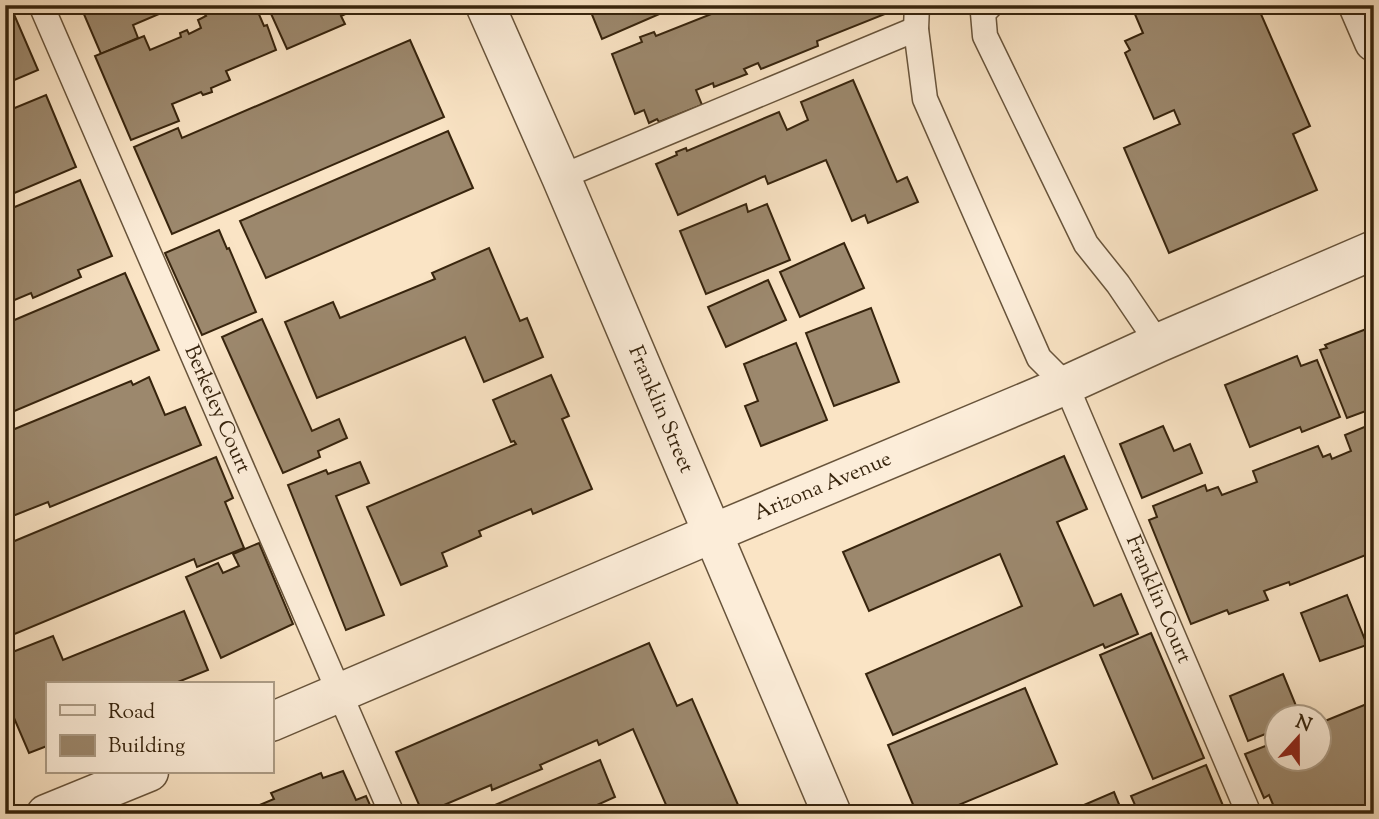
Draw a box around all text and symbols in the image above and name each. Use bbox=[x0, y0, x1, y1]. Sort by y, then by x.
street label: Berkeley Court bbox=[176, 341, 257, 478]
street label: Franklin Street bbox=[620, 341, 700, 478]
street label: Arizona Avenue bbox=[750, 445, 897, 529]
street label: Franklin Court bbox=[1117, 531, 1198, 668]
legend bbox=[46, 682, 273, 774]
text: Road bbox=[108, 698, 155, 728]
north arrow bbox=[1264, 704, 1334, 774]
text: N bbox=[1291, 709, 1315, 740]
text: Building bbox=[108, 732, 185, 762]

